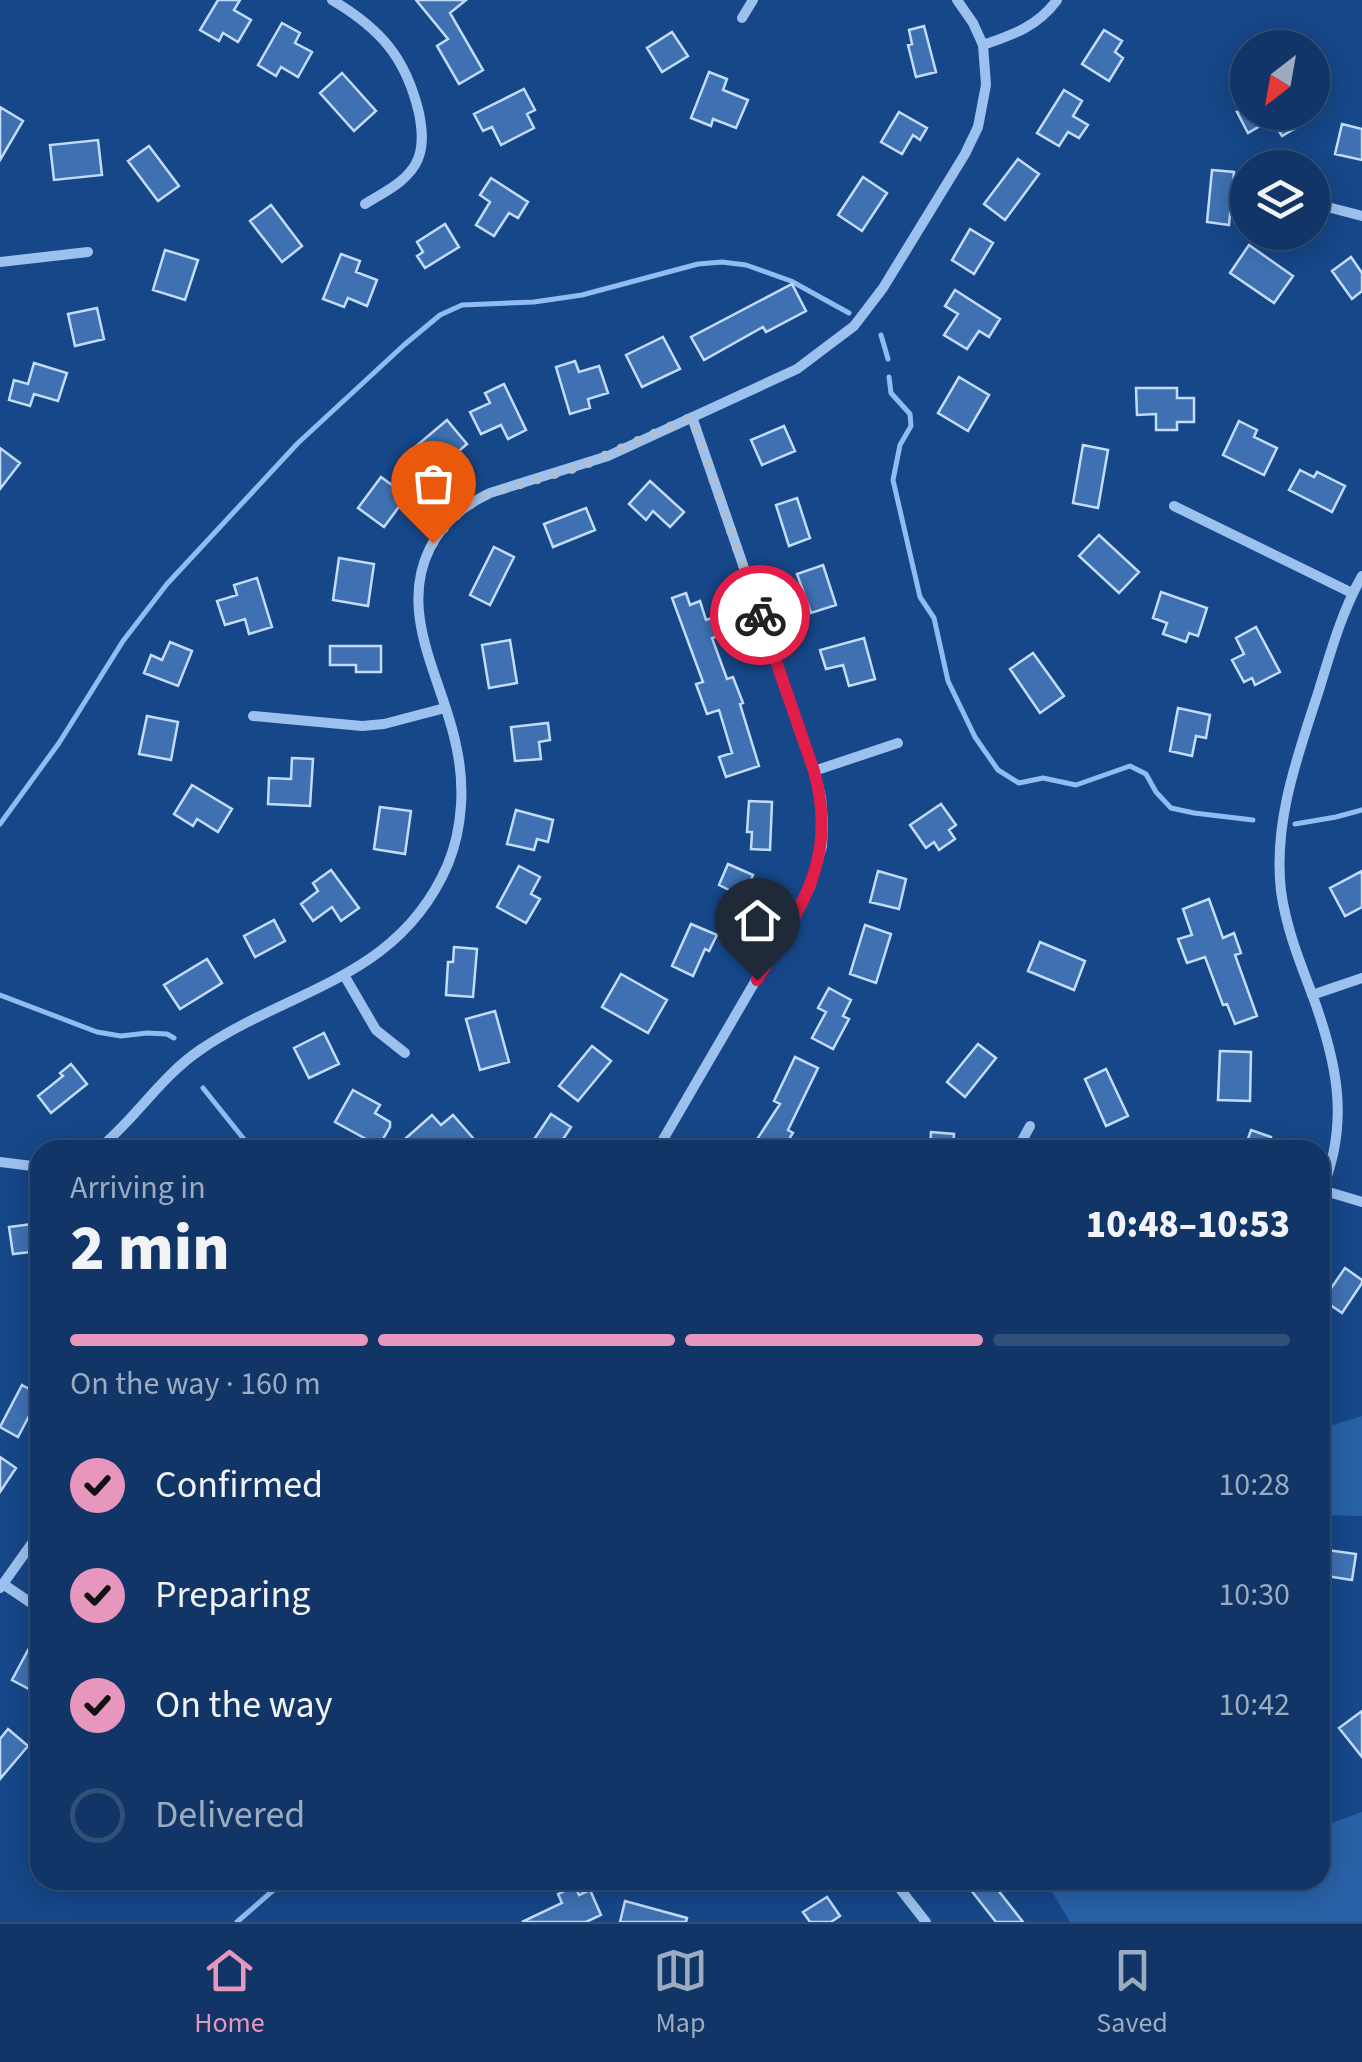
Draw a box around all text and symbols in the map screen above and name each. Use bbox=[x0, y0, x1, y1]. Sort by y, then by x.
north arrow bbox=[1230, 30, 1330, 130]
map controls bbox=[1230, 30, 1330, 250]
button: layers bbox=[1230, 150, 1330, 250]
pin bbox=[391, 441, 476, 544]
icon: bag bbox=[406, 456, 461, 511]
courier bbox=[710, 565, 810, 665]
icon: bike bbox=[733, 588, 788, 643]
pin bbox=[715, 878, 800, 981]
icon: home bbox=[730, 893, 785, 948]
text: Arriving in bbox=[70, 1165, 206, 1211]
text: 10:48–10:53 bbox=[1086, 1198, 1290, 1252]
text: 2 min bbox=[70, 1202, 230, 1295]
text: On the way · 160 m bbox=[70, 1361, 321, 1407]
icon: check bbox=[70, 1458, 125, 1513]
text: Confirmed bbox=[155, 1458, 323, 1512]
text: 10:28 bbox=[1218, 1462, 1290, 1508]
icon: check bbox=[70, 1568, 125, 1623]
text: Preparing bbox=[155, 1568, 310, 1622]
text: 10:30 bbox=[1218, 1572, 1290, 1618]
icon: check bbox=[70, 1678, 125, 1733]
text: On the way bbox=[155, 1678, 332, 1732]
text: 10:42 bbox=[1218, 1682, 1290, 1728]
text: Delivered bbox=[155, 1788, 305, 1842]
tab: Home bbox=[194, 1943, 265, 2043]
tab: Map bbox=[653, 1943, 708, 2043]
tab: Saved bbox=[1096, 1943, 1168, 2043]

